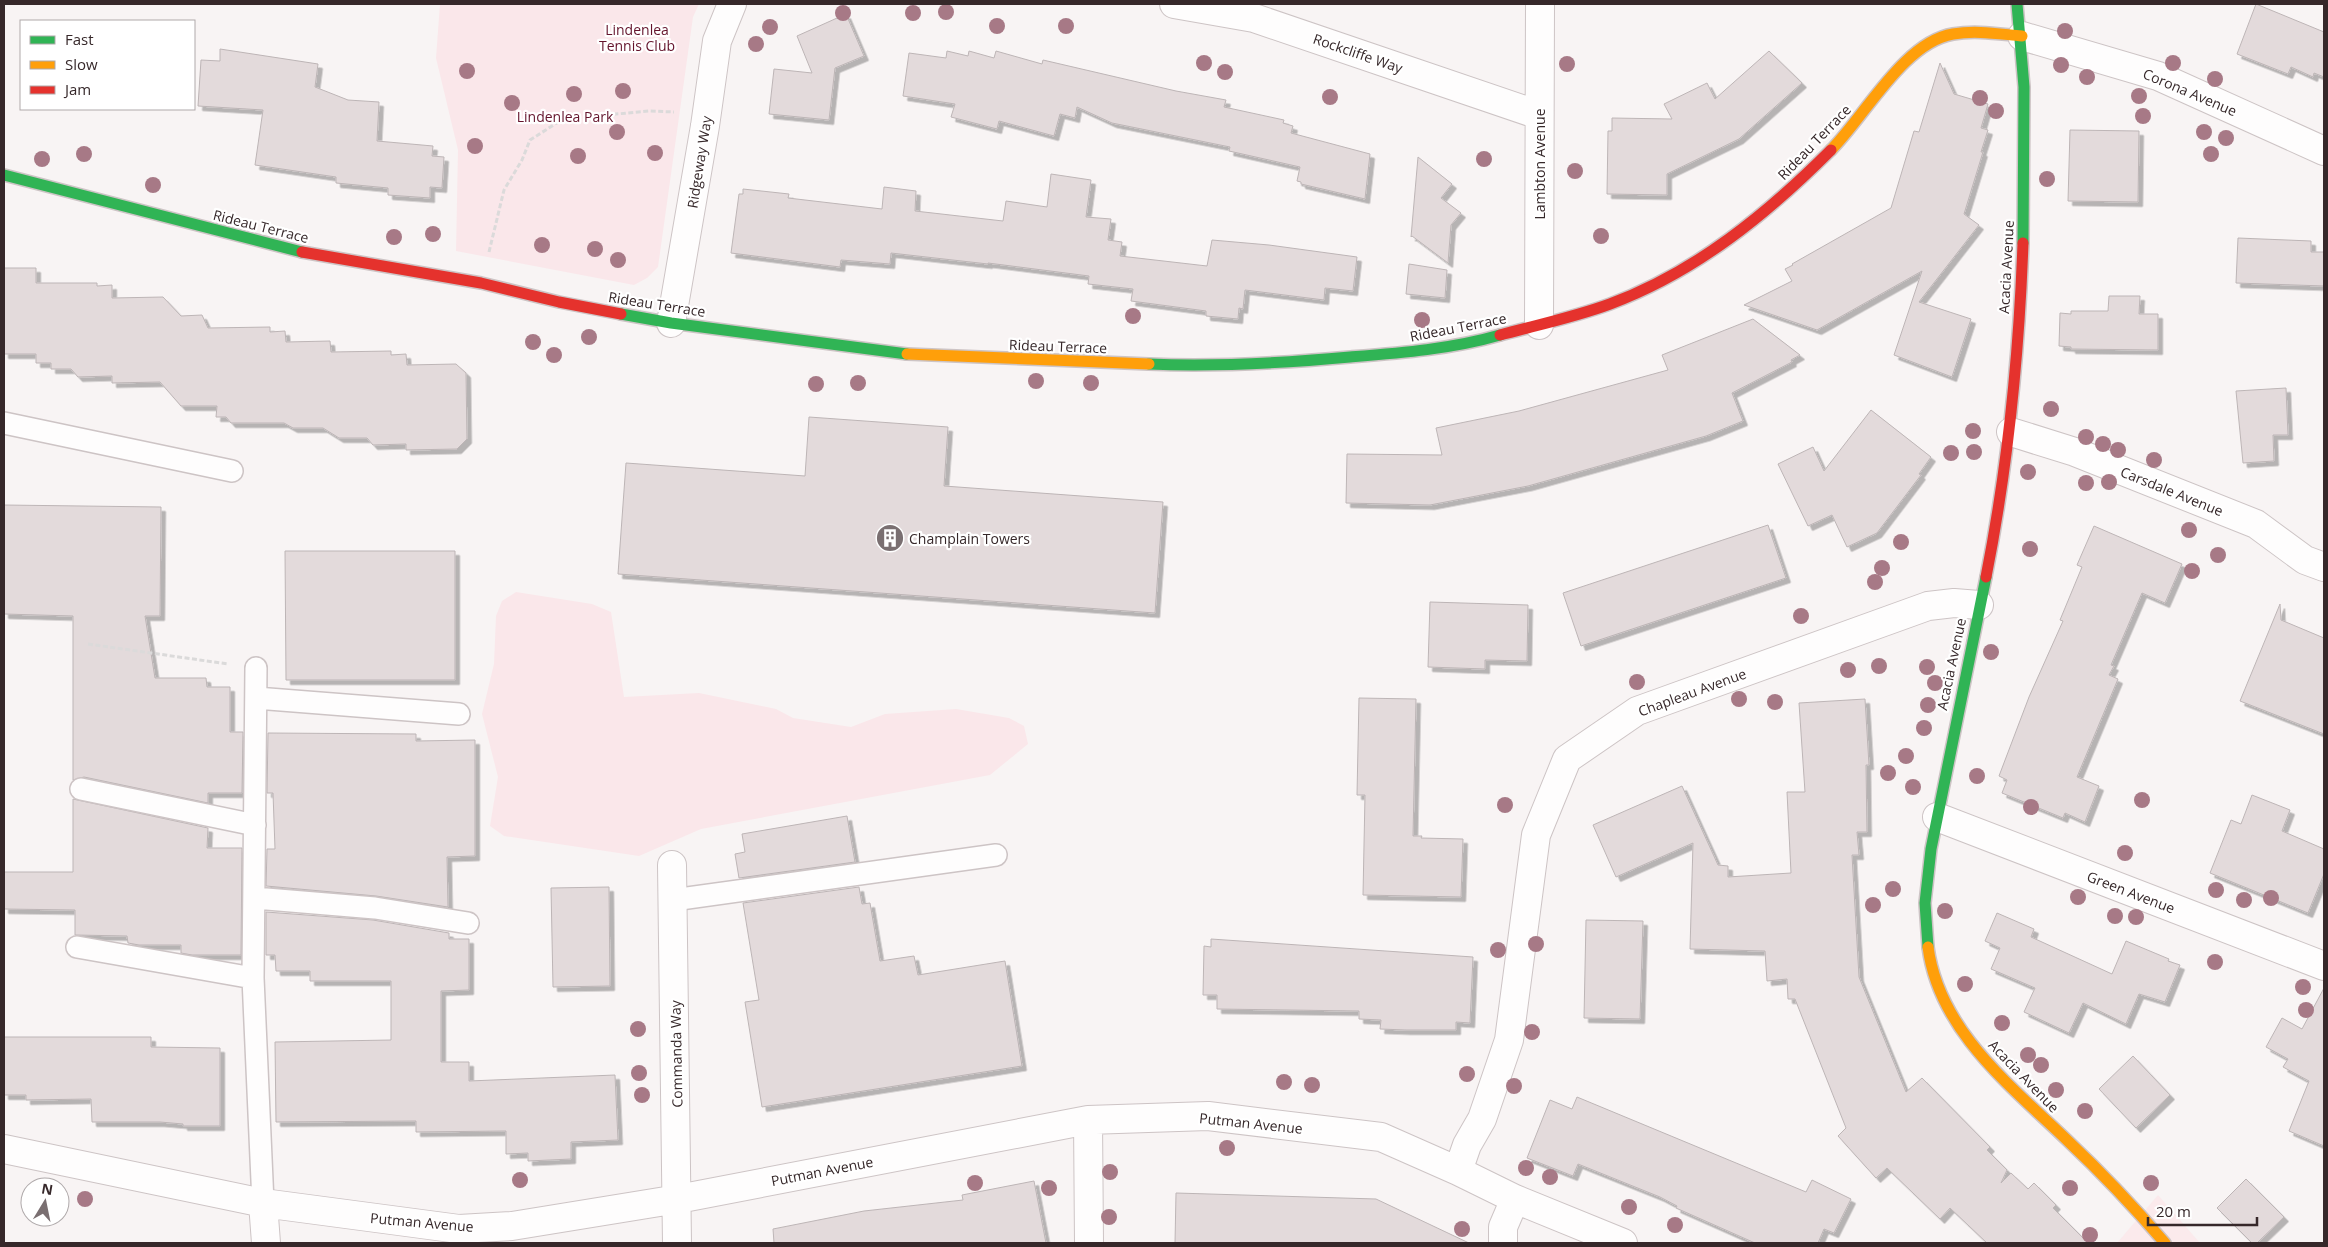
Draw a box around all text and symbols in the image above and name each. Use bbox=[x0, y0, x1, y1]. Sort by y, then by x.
legend bbox=[20, 20, 195, 110]
park label: Lindenlea Tennis Club bbox=[599, 20, 675, 55]
text: Fast bbox=[65, 29, 94, 49]
street label: Rockcliffe Way bbox=[1311, 29, 1406, 78]
text: Slow bbox=[65, 54, 98, 74]
street label: Corona Avenue bbox=[2140, 64, 2240, 120]
text: Jam bbox=[63, 79, 91, 99]
street label: Rideau Terrace bbox=[1773, 100, 1855, 184]
park label: Lindenlea Park bbox=[517, 107, 614, 126]
street label: Lambton Avenue bbox=[1530, 108, 1549, 220]
street label: Ridgeway Way bbox=[682, 114, 716, 210]
street label: Rideau Terrace bbox=[211, 205, 311, 247]
street label: Acacia Avenue bbox=[1994, 220, 2018, 314]
street label: Rideau Terrace bbox=[607, 287, 707, 321]
street label: Rideau Terrace bbox=[1408, 308, 1508, 346]
street label: Rideau Terrace bbox=[1009, 335, 1107, 357]
street label: Carsdale Avenue bbox=[2118, 462, 2226, 520]
building icon: Champlain Towers bbox=[875, 523, 905, 553]
place label: Champlain Towers bbox=[909, 529, 1030, 548]
street label: Acacia Avenue bbox=[1932, 616, 1970, 712]
street label: Chapleau Avenue bbox=[1635, 664, 1749, 720]
street label: Green Avenue bbox=[2084, 867, 2178, 918]
street label: Commanda Way bbox=[666, 999, 686, 1108]
street label: Acacia Avenue bbox=[1985, 1036, 2063, 1116]
street label: Putman Avenue bbox=[1198, 1108, 1304, 1138]
street label: Putman Avenue bbox=[769, 1152, 875, 1190]
north arrow bbox=[20, 1177, 70, 1227]
text: N bbox=[40, 1178, 55, 1199]
scale bar bbox=[2148, 1194, 2257, 1226]
text: 20 m bbox=[2156, 1201, 2191, 1221]
street label: Putman Avenue bbox=[370, 1208, 475, 1236]

